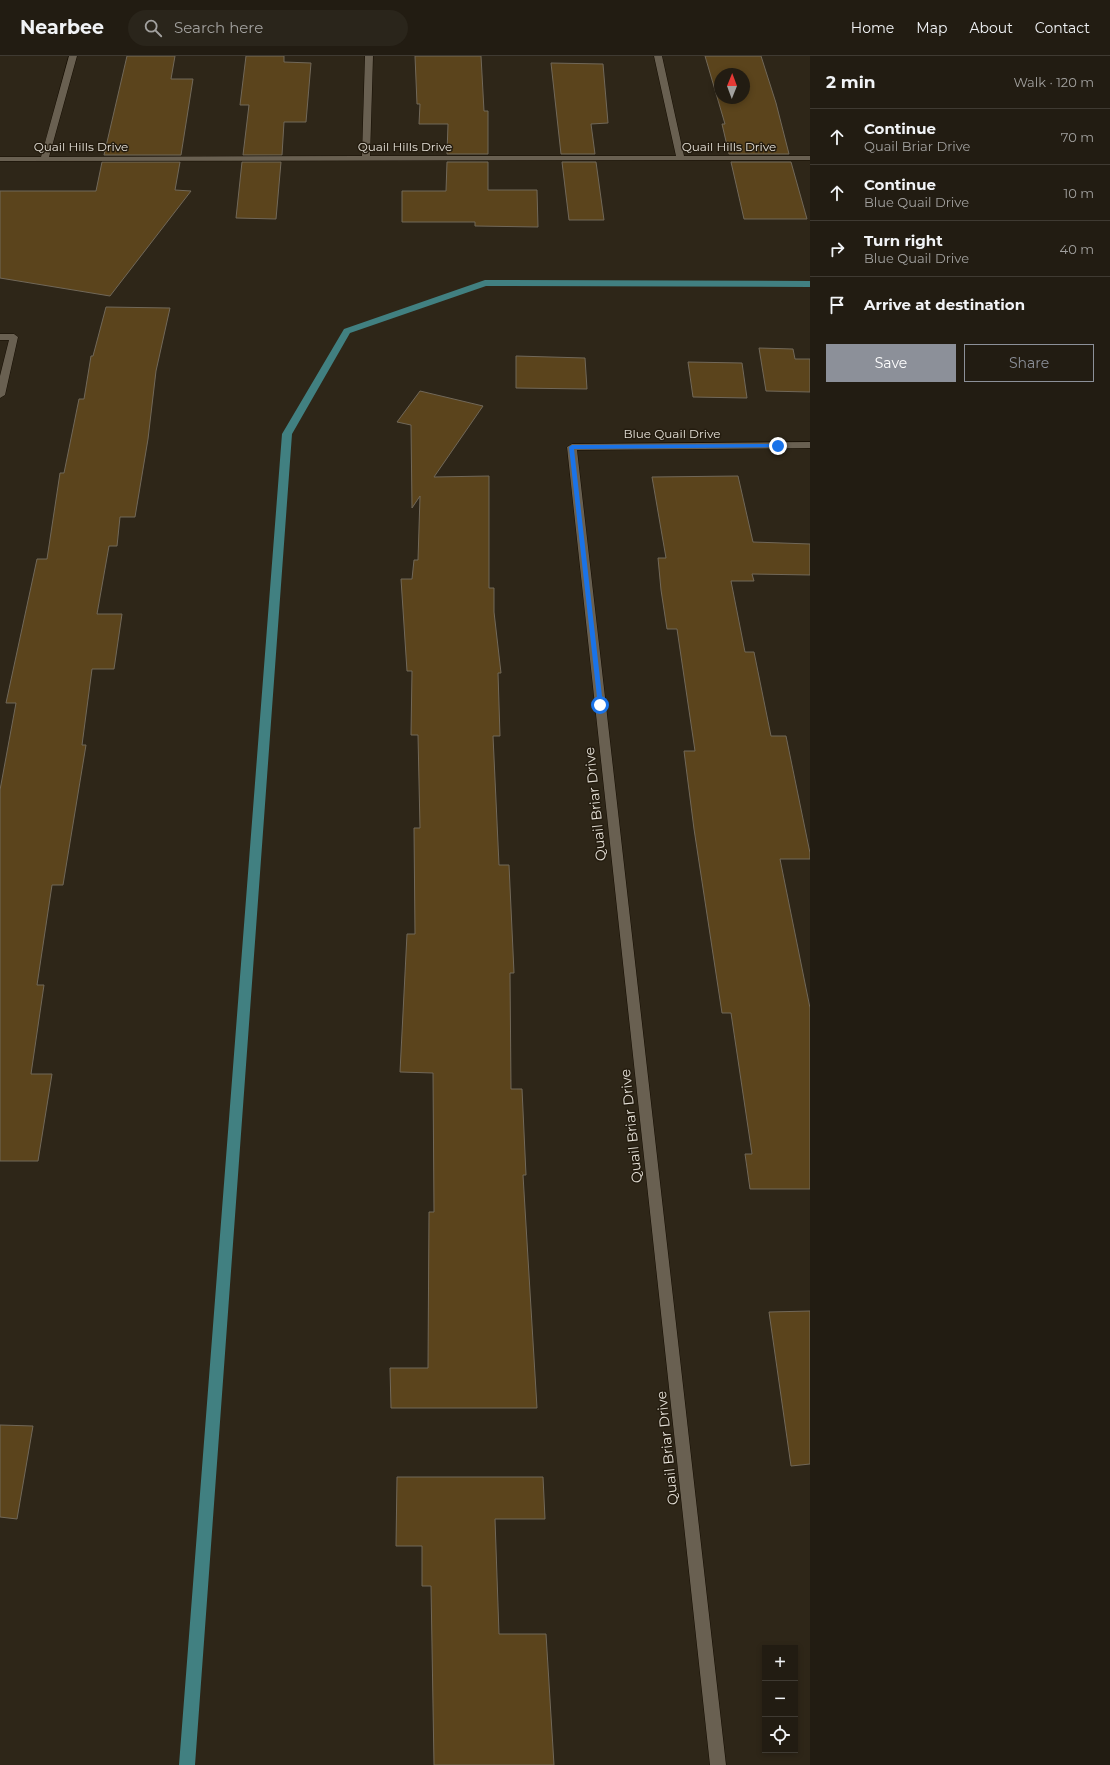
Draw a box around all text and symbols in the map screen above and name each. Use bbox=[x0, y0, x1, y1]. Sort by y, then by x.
search box bbox=[128, 10, 408, 46]
text: Nearbee bbox=[20, 16, 104, 39]
icon: search bbox=[142, 17, 164, 39]
text: Search here bbox=[174, 18, 263, 37]
text: Home bbox=[851, 19, 894, 37]
text: Map bbox=[916, 19, 947, 37]
text: About bbox=[969, 19, 1013, 37]
text: Contact bbox=[1035, 19, 1090, 37]
north arrow bbox=[714, 68, 750, 104]
text: 2 min bbox=[826, 72, 876, 92]
text: Walk · 120 m bbox=[1013, 74, 1094, 90]
text: Continue bbox=[864, 119, 936, 138]
icon: ahead bbox=[826, 126, 848, 148]
text: 70 m bbox=[1061, 129, 1094, 145]
text: Quail Briar Drive bbox=[864, 138, 970, 154]
street label: Quail Hills Drive bbox=[34, 139, 128, 154]
street label: Quail Hills Drive bbox=[358, 139, 452, 154]
street label: Quail Hills Drive bbox=[682, 139, 776, 154]
text: Continue bbox=[864, 175, 936, 194]
icon: ahead bbox=[826, 182, 848, 204]
text: 10 m bbox=[1064, 185, 1094, 201]
text: Blue Quail Drive bbox=[864, 194, 969, 210]
text: Turn right bbox=[864, 231, 943, 250]
icon: right bbox=[826, 238, 848, 260]
text: 40 m bbox=[1060, 241, 1094, 257]
text: Blue Quail Drive bbox=[864, 250, 969, 266]
icon: arrive bbox=[826, 294, 848, 316]
text: Arrive at destination bbox=[864, 295, 1025, 314]
button: Save bbox=[826, 344, 956, 382]
button: Share bbox=[964, 344, 1094, 382]
street label: Blue Quail Drive bbox=[624, 426, 720, 441]
route end bbox=[769, 437, 787, 455]
route start bbox=[591, 696, 609, 714]
street label: Quail Briar Drive bbox=[580, 746, 610, 862]
street label: Quail Briar Drive bbox=[616, 1068, 646, 1184]
street label: Quail Briar Drive bbox=[652, 1390, 682, 1506]
map controls bbox=[762, 1645, 798, 1753]
button: + bbox=[762, 1645, 798, 1681]
button: − bbox=[762, 1681, 798, 1717]
button: locate bbox=[762, 1717, 798, 1753]

